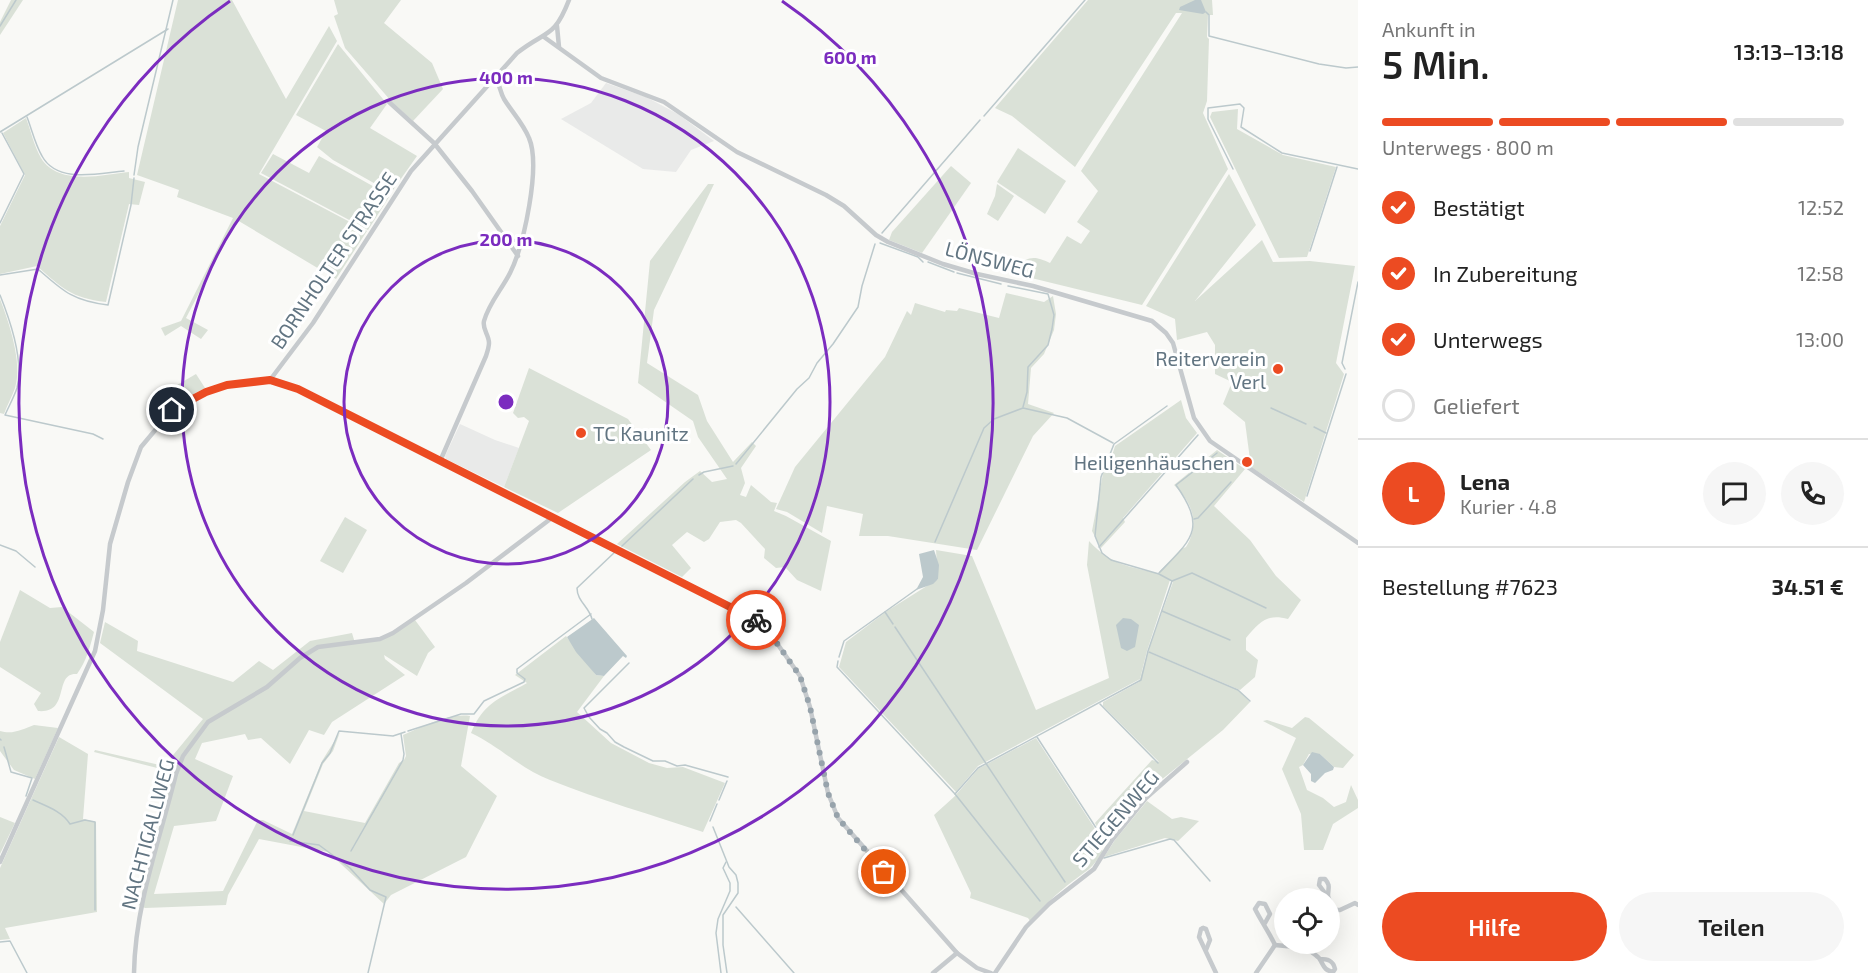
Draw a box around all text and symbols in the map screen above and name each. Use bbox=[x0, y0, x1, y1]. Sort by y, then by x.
text: Ankunft in bbox=[1382, 17, 1476, 41]
text: 13:13–13:18 bbox=[1734, 38, 1844, 64]
text: 5 Min. bbox=[1382, 40, 1490, 87]
text: 600 m bbox=[823, 46, 877, 68]
text: 400 m bbox=[479, 66, 533, 88]
text: Unterwegs · 800 m bbox=[1382, 135, 1554, 159]
street label: BORNHOLTER STRASSE bbox=[265, 167, 401, 353]
icon: check bbox=[1382, 191, 1415, 224]
text: Bestätigt bbox=[1433, 194, 1525, 220]
text: 12:52 bbox=[1798, 195, 1844, 219]
text: 200 m bbox=[480, 228, 532, 250]
street label: LÖNSWEG bbox=[943, 236, 1037, 282]
icon: check bbox=[1382, 257, 1415, 290]
text: In Zubereitung bbox=[1433, 260, 1578, 286]
text: 12:58 bbox=[1797, 261, 1844, 285]
icon: check bbox=[1382, 323, 1415, 356]
text: Unterwegs bbox=[1433, 326, 1543, 352]
text: 13:00 bbox=[1796, 327, 1844, 351]
place label: Reiterverein Verl bbox=[1155, 346, 1266, 393]
marker: Reiterverein Verl bbox=[1271, 362, 1285, 376]
pin bbox=[146, 384, 197, 435]
centre of rings bbox=[496, 392, 516, 412]
text: Geliefert bbox=[1433, 392, 1520, 418]
icon: home bbox=[155, 393, 188, 426]
place label: TC Kaunitz bbox=[593, 421, 689, 445]
marker: TC Kaunitz bbox=[574, 426, 588, 440]
place label: Heiligenhäuschen bbox=[1074, 450, 1235, 474]
marker: Heiligenhäuschen bbox=[1240, 455, 1254, 469]
button: chat bbox=[1703, 462, 1766, 525]
button: phone bbox=[1781, 462, 1844, 525]
text: Lena bbox=[1460, 468, 1510, 494]
text: L bbox=[1408, 480, 1419, 506]
text: Kurier · 4.8 bbox=[1460, 494, 1557, 518]
text: Bestellung #7623 bbox=[1382, 573, 1558, 599]
text: 34.51 € bbox=[1772, 573, 1844, 599]
courier bbox=[726, 590, 786, 650]
icon: bike bbox=[740, 604, 773, 637]
street label: NACHTIGALLWEG bbox=[115, 756, 179, 912]
street label: STIEGENWEG bbox=[1067, 765, 1163, 871]
pin bbox=[858, 846, 909, 897]
icon: bag bbox=[867, 855, 900, 888]
map controls bbox=[1274, 888, 1340, 954]
button: locate bbox=[1274, 888, 1340, 954]
button: Hilfe bbox=[1382, 892, 1607, 961]
button: Teilen bbox=[1619, 892, 1844, 961]

